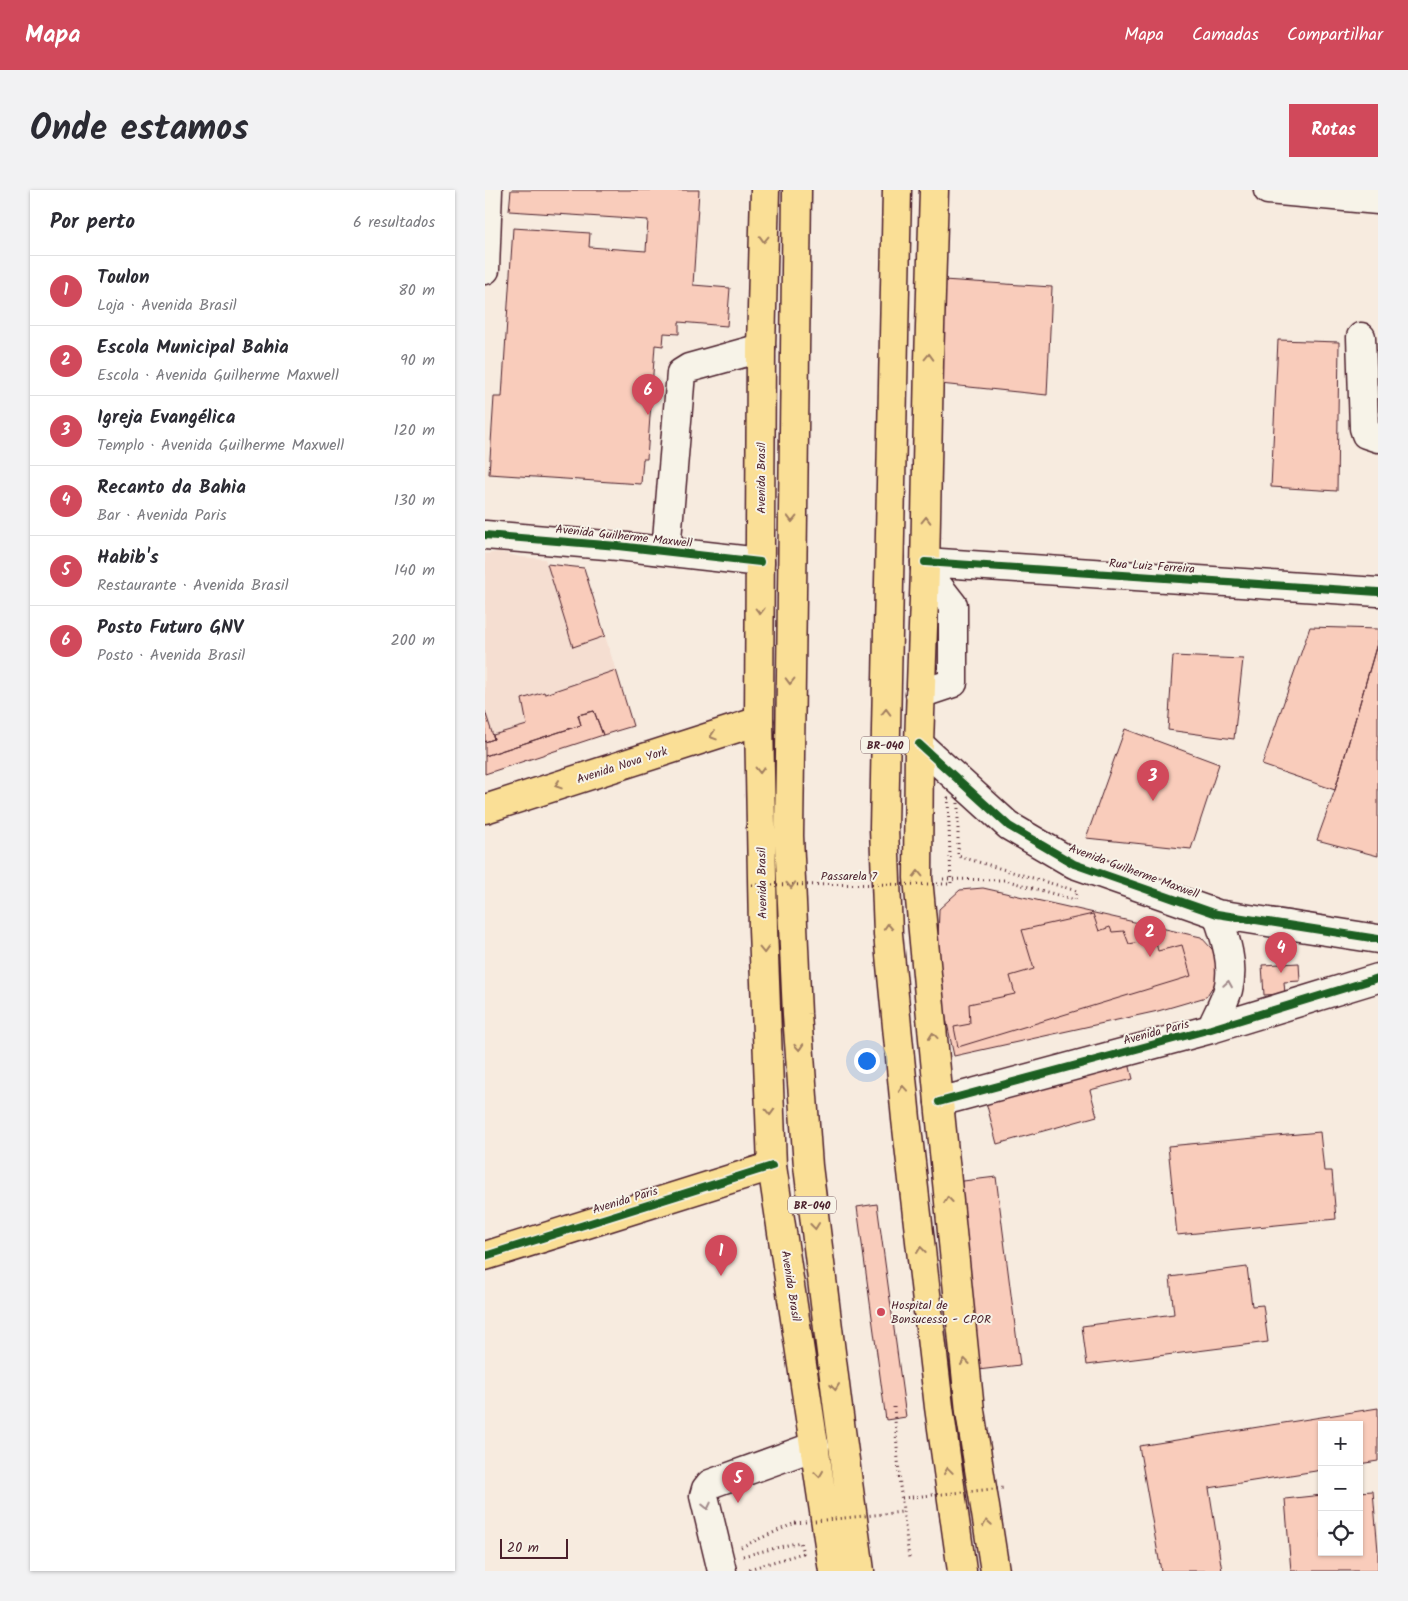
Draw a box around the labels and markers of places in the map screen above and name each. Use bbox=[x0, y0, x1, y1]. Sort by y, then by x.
pin: 6 bbox=[632, 374, 664, 415]
pin: 3 bbox=[1137, 760, 1169, 801]
pin: 2 bbox=[1134, 916, 1166, 957]
pin: 4 bbox=[1265, 932, 1297, 973]
pin: 1 bbox=[705, 1235, 737, 1276]
place label: Hospital de Bonsucesso - CPOR bbox=[891, 1296, 991, 1329]
marker: Hospital de Bonsucesso - CPOR bbox=[875, 1306, 887, 1318]
pin: 5 bbox=[722, 1462, 754, 1503]

